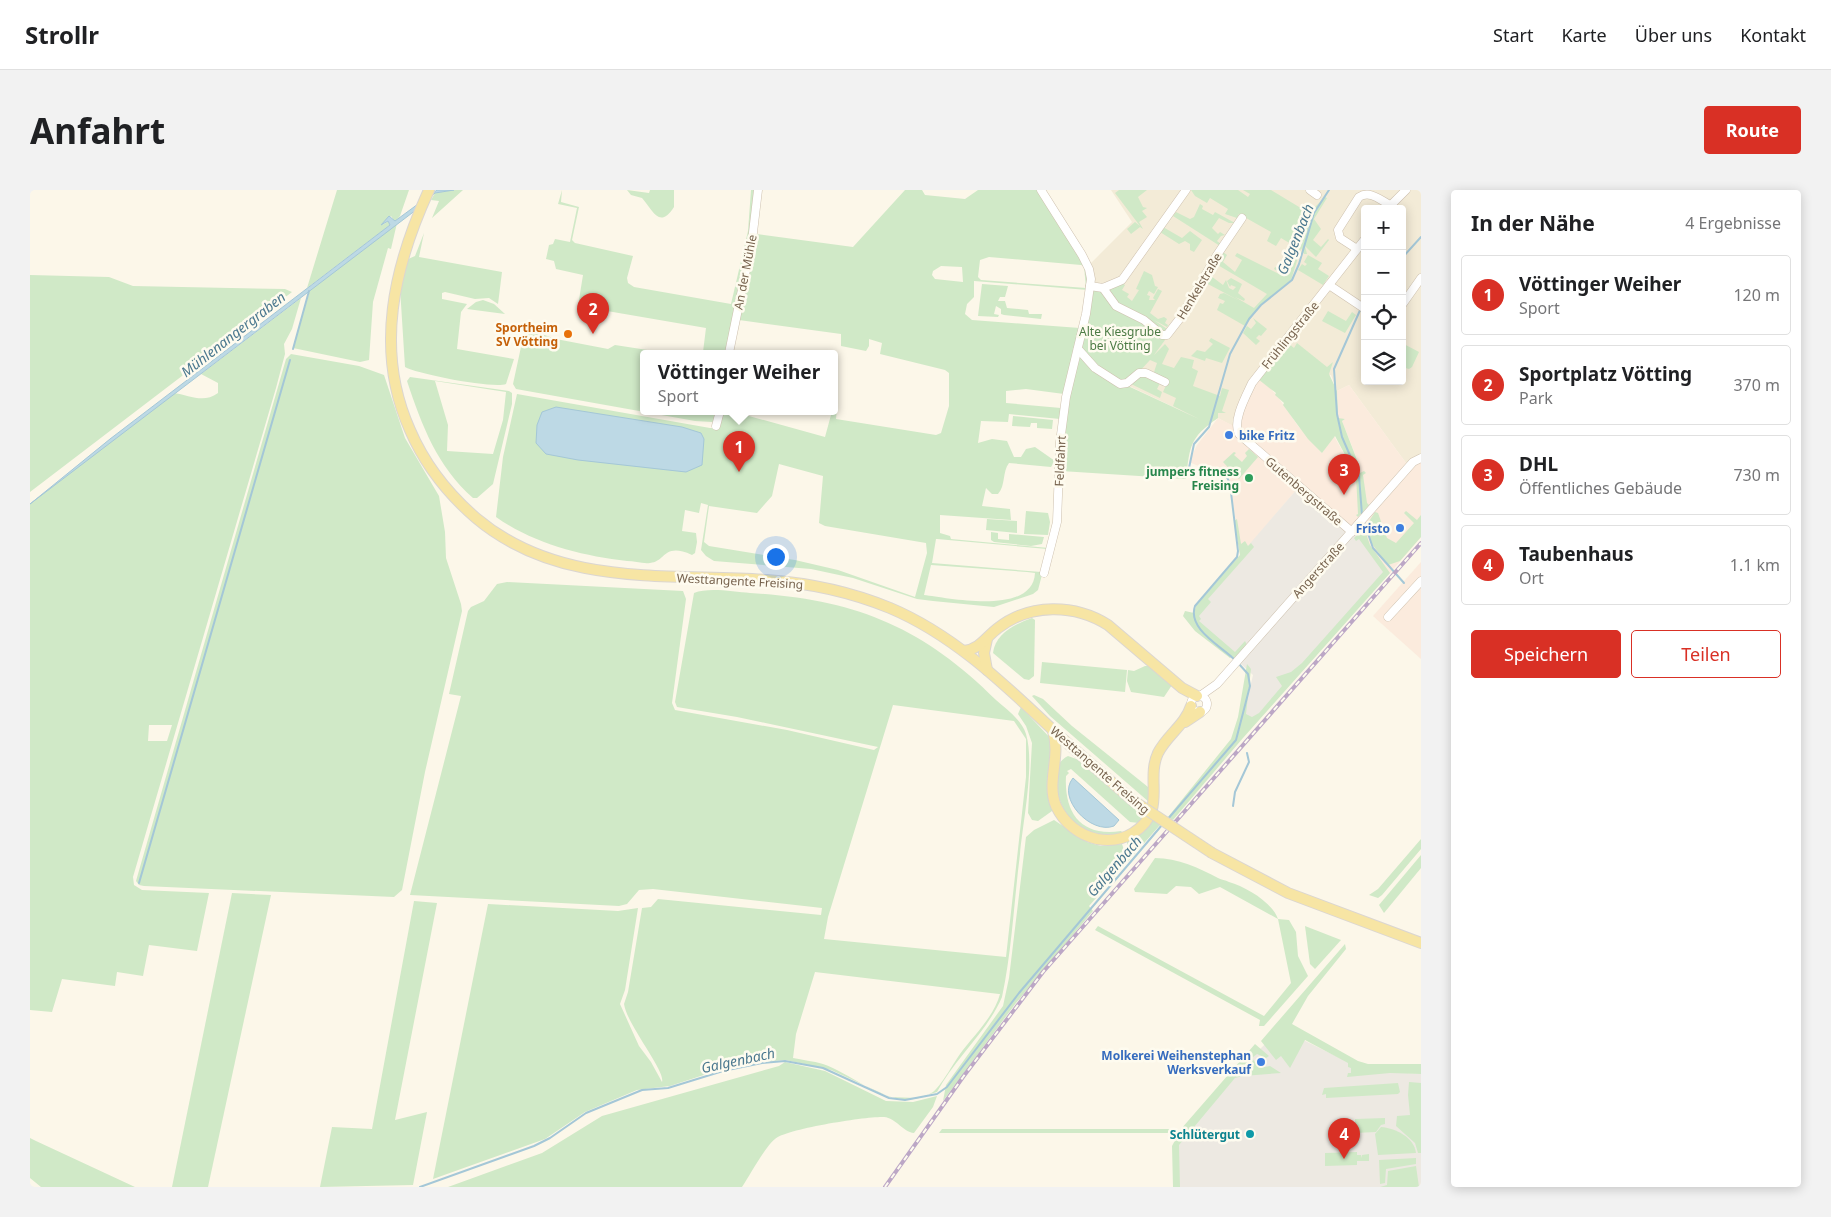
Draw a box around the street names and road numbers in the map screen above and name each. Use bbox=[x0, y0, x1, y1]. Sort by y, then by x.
street label: An der Mühle bbox=[729, 233, 761, 311]
street label: Henkelstraße bbox=[1172, 249, 1226, 323]
street label: Frühlingstraße bbox=[1257, 297, 1323, 373]
street label: Feldfahrt bbox=[1050, 434, 1070, 487]
street label: Gutenbergstraße bbox=[1262, 453, 1346, 529]
street label: Angerstraße bbox=[1288, 538, 1348, 602]
street label: Westtangente Freising bbox=[676, 569, 804, 593]
street label: Westtangente Freising bbox=[1047, 722, 1153, 818]

